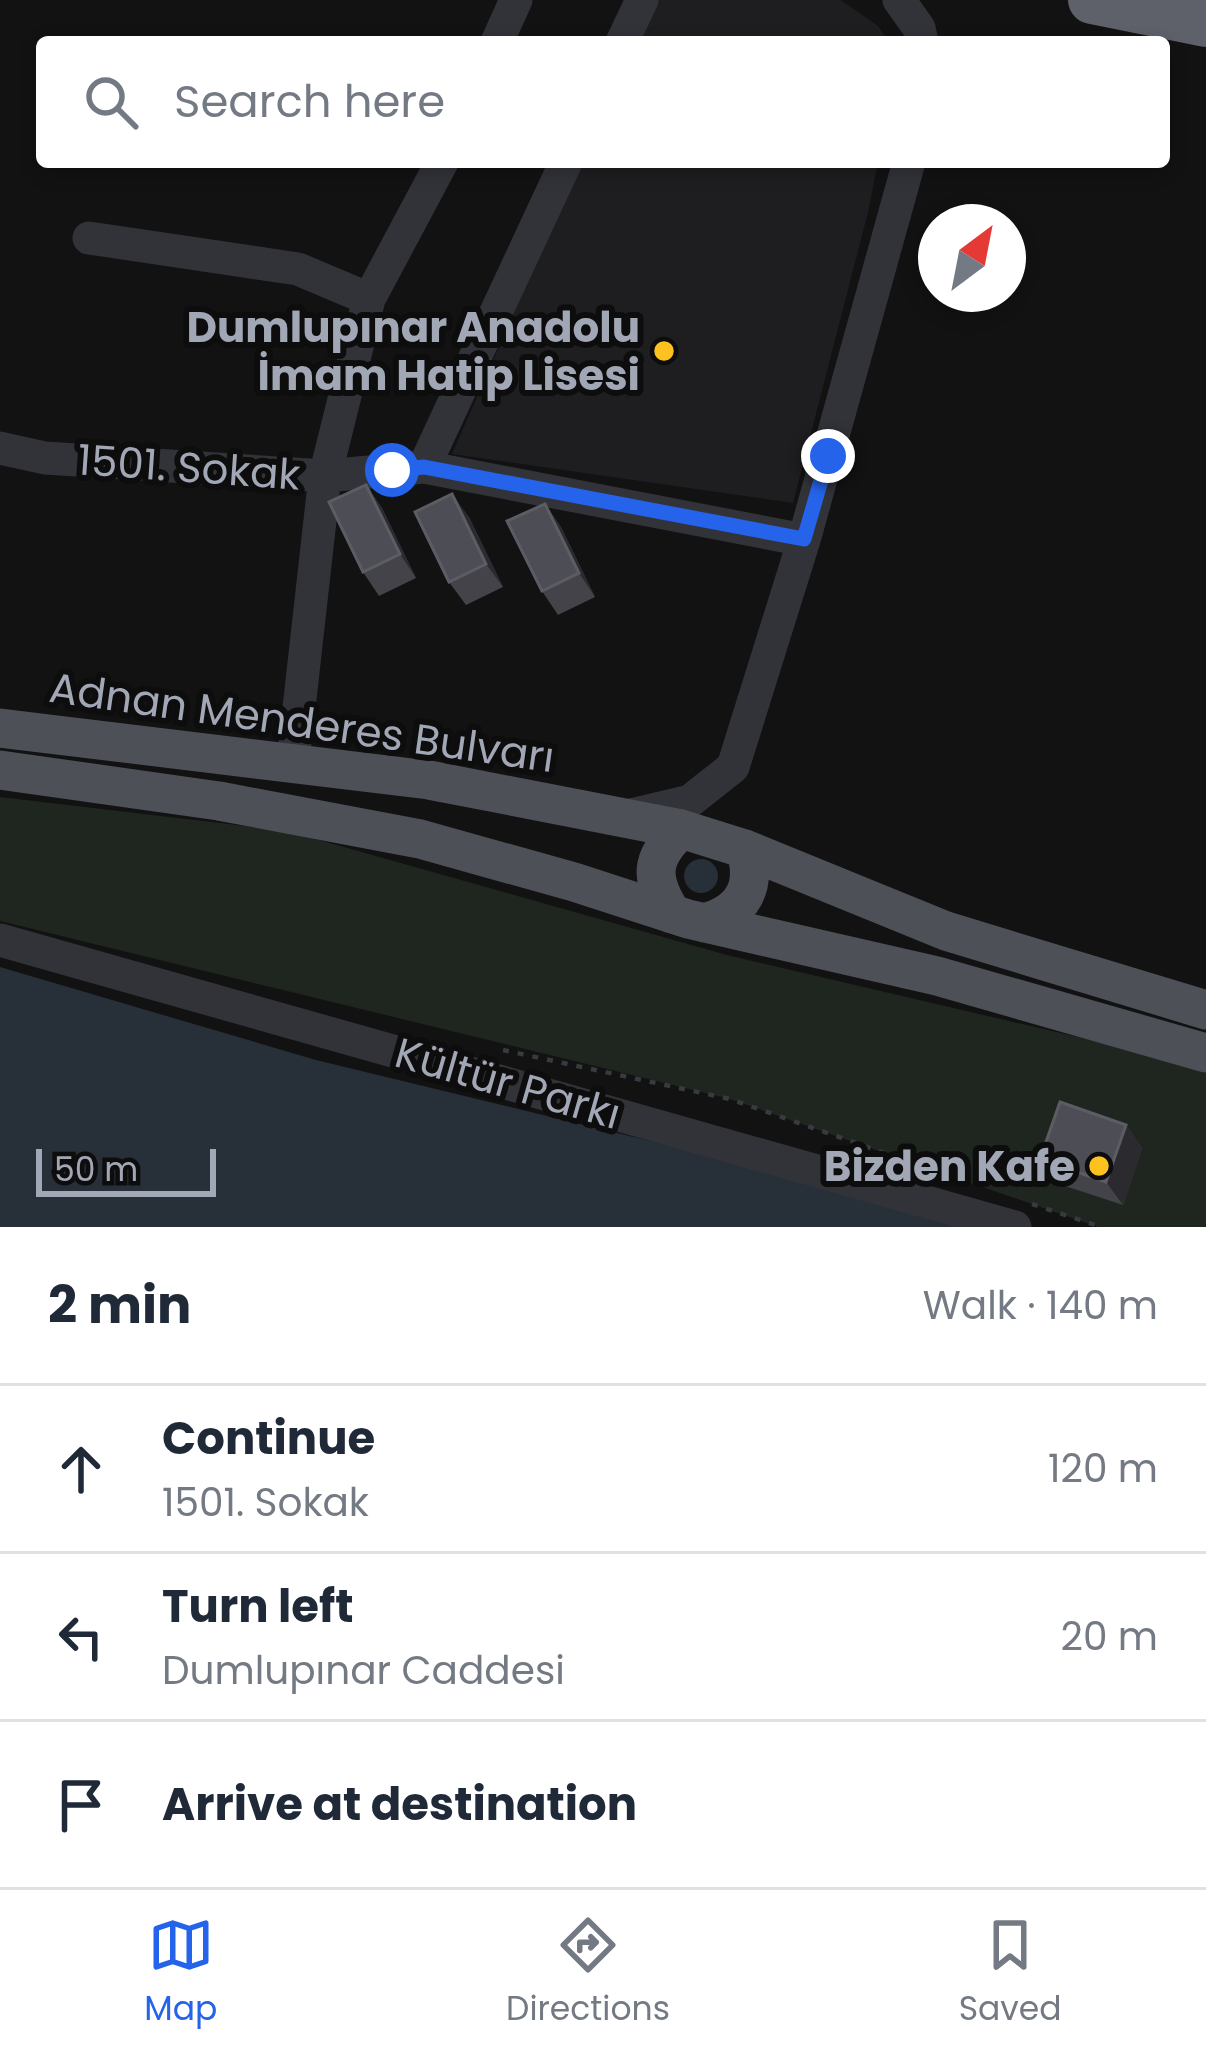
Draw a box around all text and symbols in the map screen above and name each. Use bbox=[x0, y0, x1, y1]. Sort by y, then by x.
search box bbox=[36, 36, 1170, 168]
icon: search bbox=[78, 69, 144, 135]
text: Search here bbox=[174, 70, 445, 133]
north arrow bbox=[918, 204, 1026, 312]
place label: Dumlupınar Anadolu İmam Hatip Lisesi bbox=[187, 298, 640, 405]
marker: Dumlupınar Anadolu İmam Hatip Lisesi bbox=[651, 338, 677, 364]
route end bbox=[801, 429, 855, 483]
street label: 1501. Sokak bbox=[76, 430, 303, 505]
route start bbox=[365, 443, 419, 497]
street label: Adnan Menderes Bulvarı bbox=[46, 658, 558, 787]
street label: Kültür Parkı bbox=[388, 1023, 627, 1144]
place label: Bizden Kafe bbox=[824, 1137, 1075, 1196]
scale bar bbox=[36, 1143, 216, 1196]
text: 50 m bbox=[54, 1146, 138, 1193]
marker: Bizden Kafe bbox=[1086, 1153, 1112, 1179]
text: 2 min bbox=[48, 1269, 191, 1341]
text: Walk · 140 m bbox=[923, 1278, 1158, 1333]
text: Continue bbox=[162, 1407, 375, 1470]
icon: ahead bbox=[48, 1436, 114, 1502]
text: 120 m bbox=[1048, 1441, 1158, 1496]
text: 1501. Sokak bbox=[162, 1475, 369, 1530]
text: Turn left bbox=[162, 1575, 354, 1638]
icon: left bbox=[48, 1604, 114, 1670]
text: 20 m bbox=[1060, 1609, 1158, 1664]
text: Dumlupınar Caddesi bbox=[162, 1643, 565, 1698]
icon: arrive bbox=[48, 1772, 114, 1838]
text: Arrive at destination bbox=[162, 1773, 637, 1836]
tab: Map bbox=[144, 1912, 217, 2034]
tab: Directions bbox=[506, 1912, 670, 2034]
tab: Saved bbox=[959, 1912, 1062, 2034]

